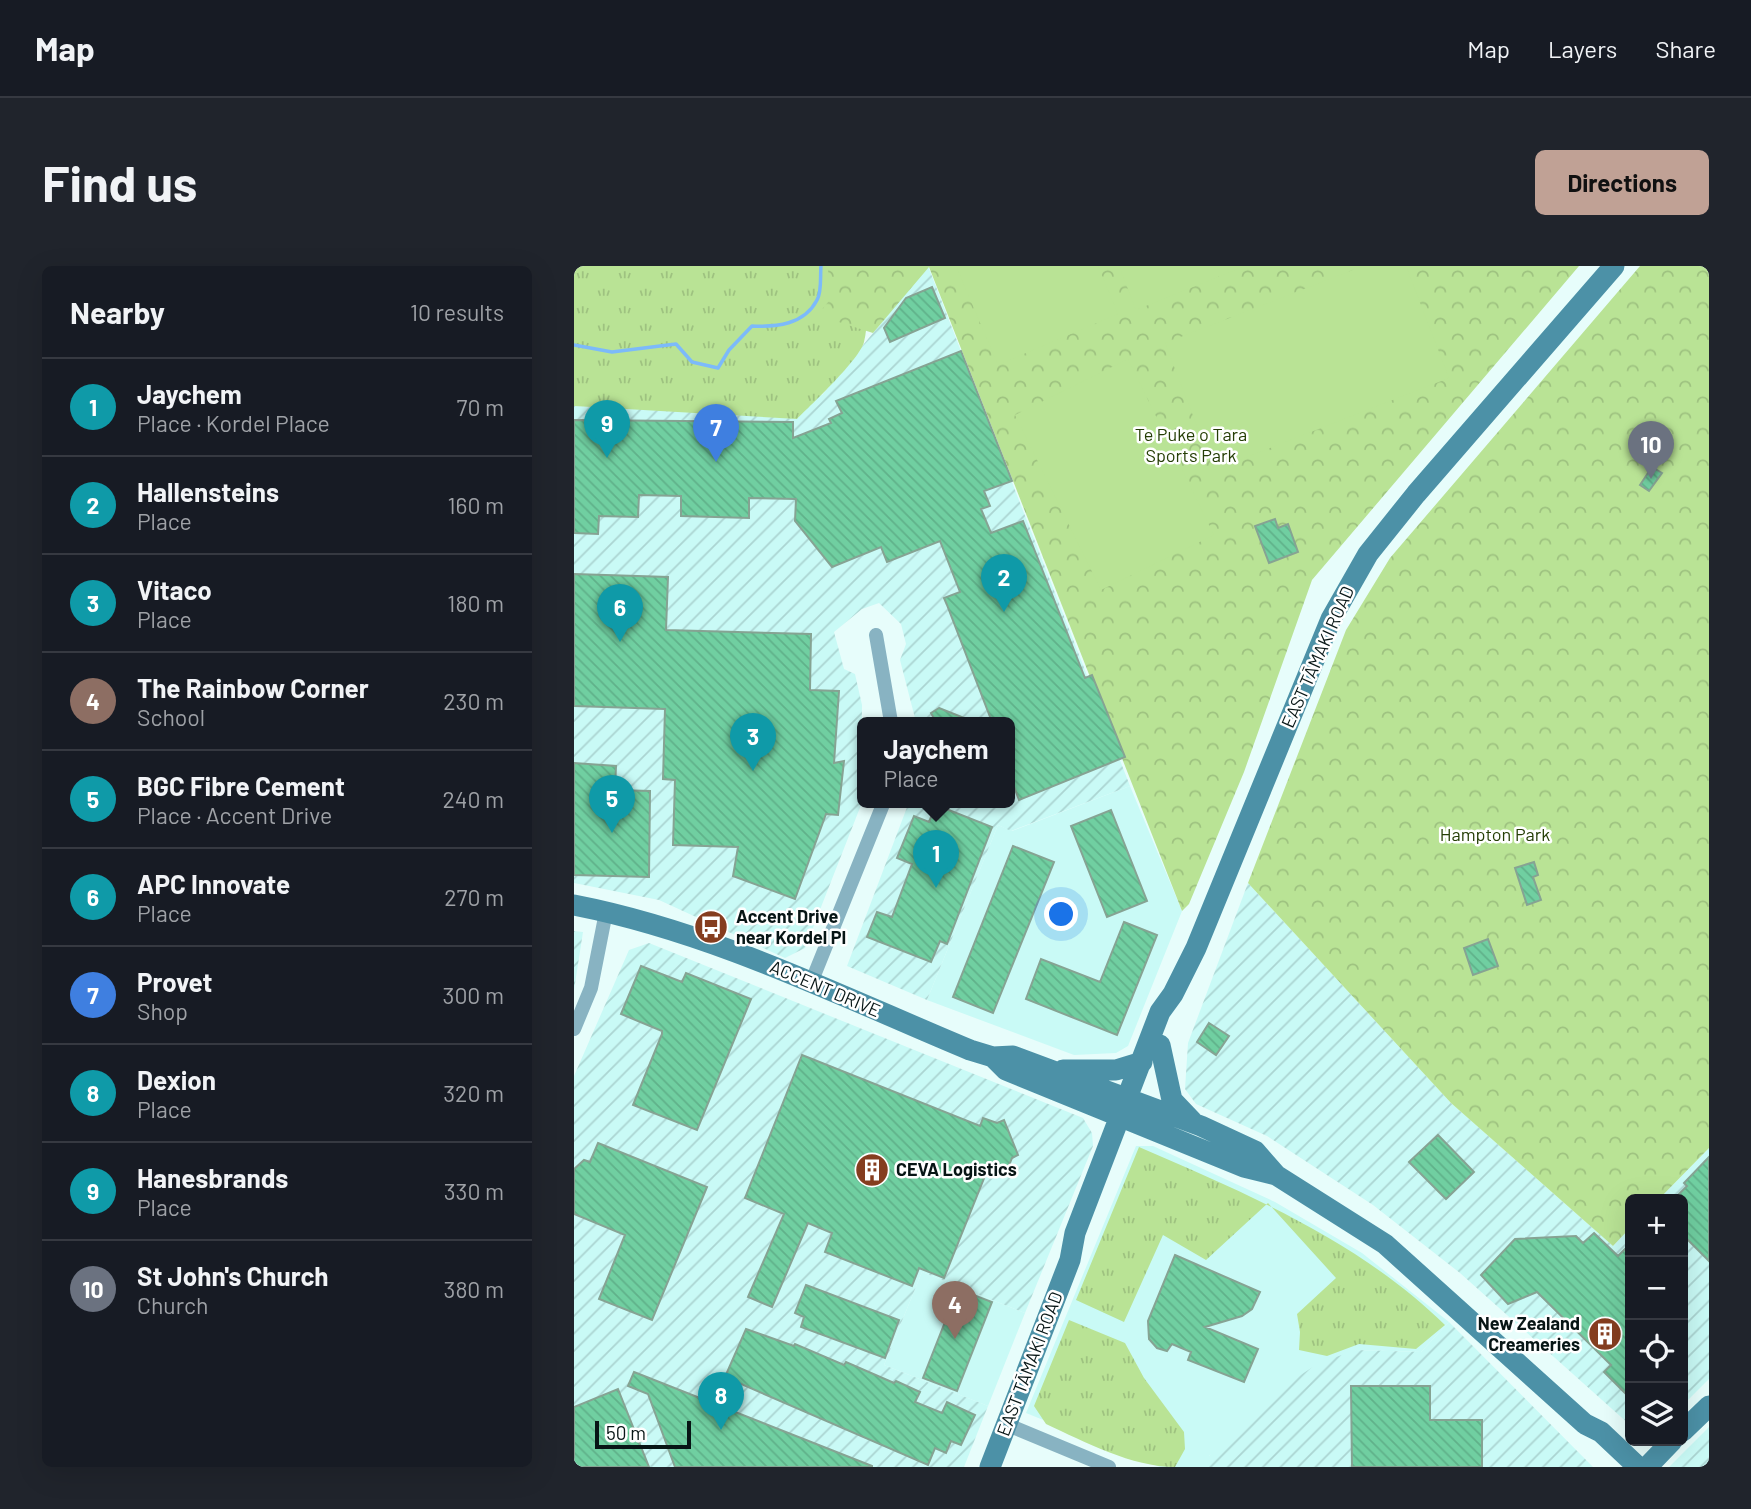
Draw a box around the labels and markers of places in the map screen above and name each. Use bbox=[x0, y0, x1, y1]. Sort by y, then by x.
pin: 9 bbox=[584, 400, 630, 458]
pin: 7 bbox=[693, 404, 739, 462]
pin: 10 bbox=[1628, 421, 1674, 479]
pin: 2 bbox=[981, 554, 1027, 612]
pin: 6 bbox=[597, 584, 643, 642]
pin: 3 bbox=[730, 713, 776, 771]
pin: 5 bbox=[589, 775, 635, 833]
pin: 1 bbox=[913, 830, 959, 888]
place label: Accent Drive near Kordel PI bbox=[736, 905, 846, 948]
bus stop icon: Accent Drive near Kordel PI bbox=[692, 908, 730, 946]
building icon: CEVA Logistics bbox=[853, 1151, 891, 1189]
place label: CEVA Logistics bbox=[896, 1158, 1017, 1180]
pin: 4 bbox=[932, 1281, 978, 1339]
place label: New Zealand Creameries bbox=[1478, 1312, 1580, 1355]
building icon: New Zealand Creameries bbox=[1586, 1315, 1624, 1353]
pin: 8 bbox=[698, 1372, 744, 1430]

